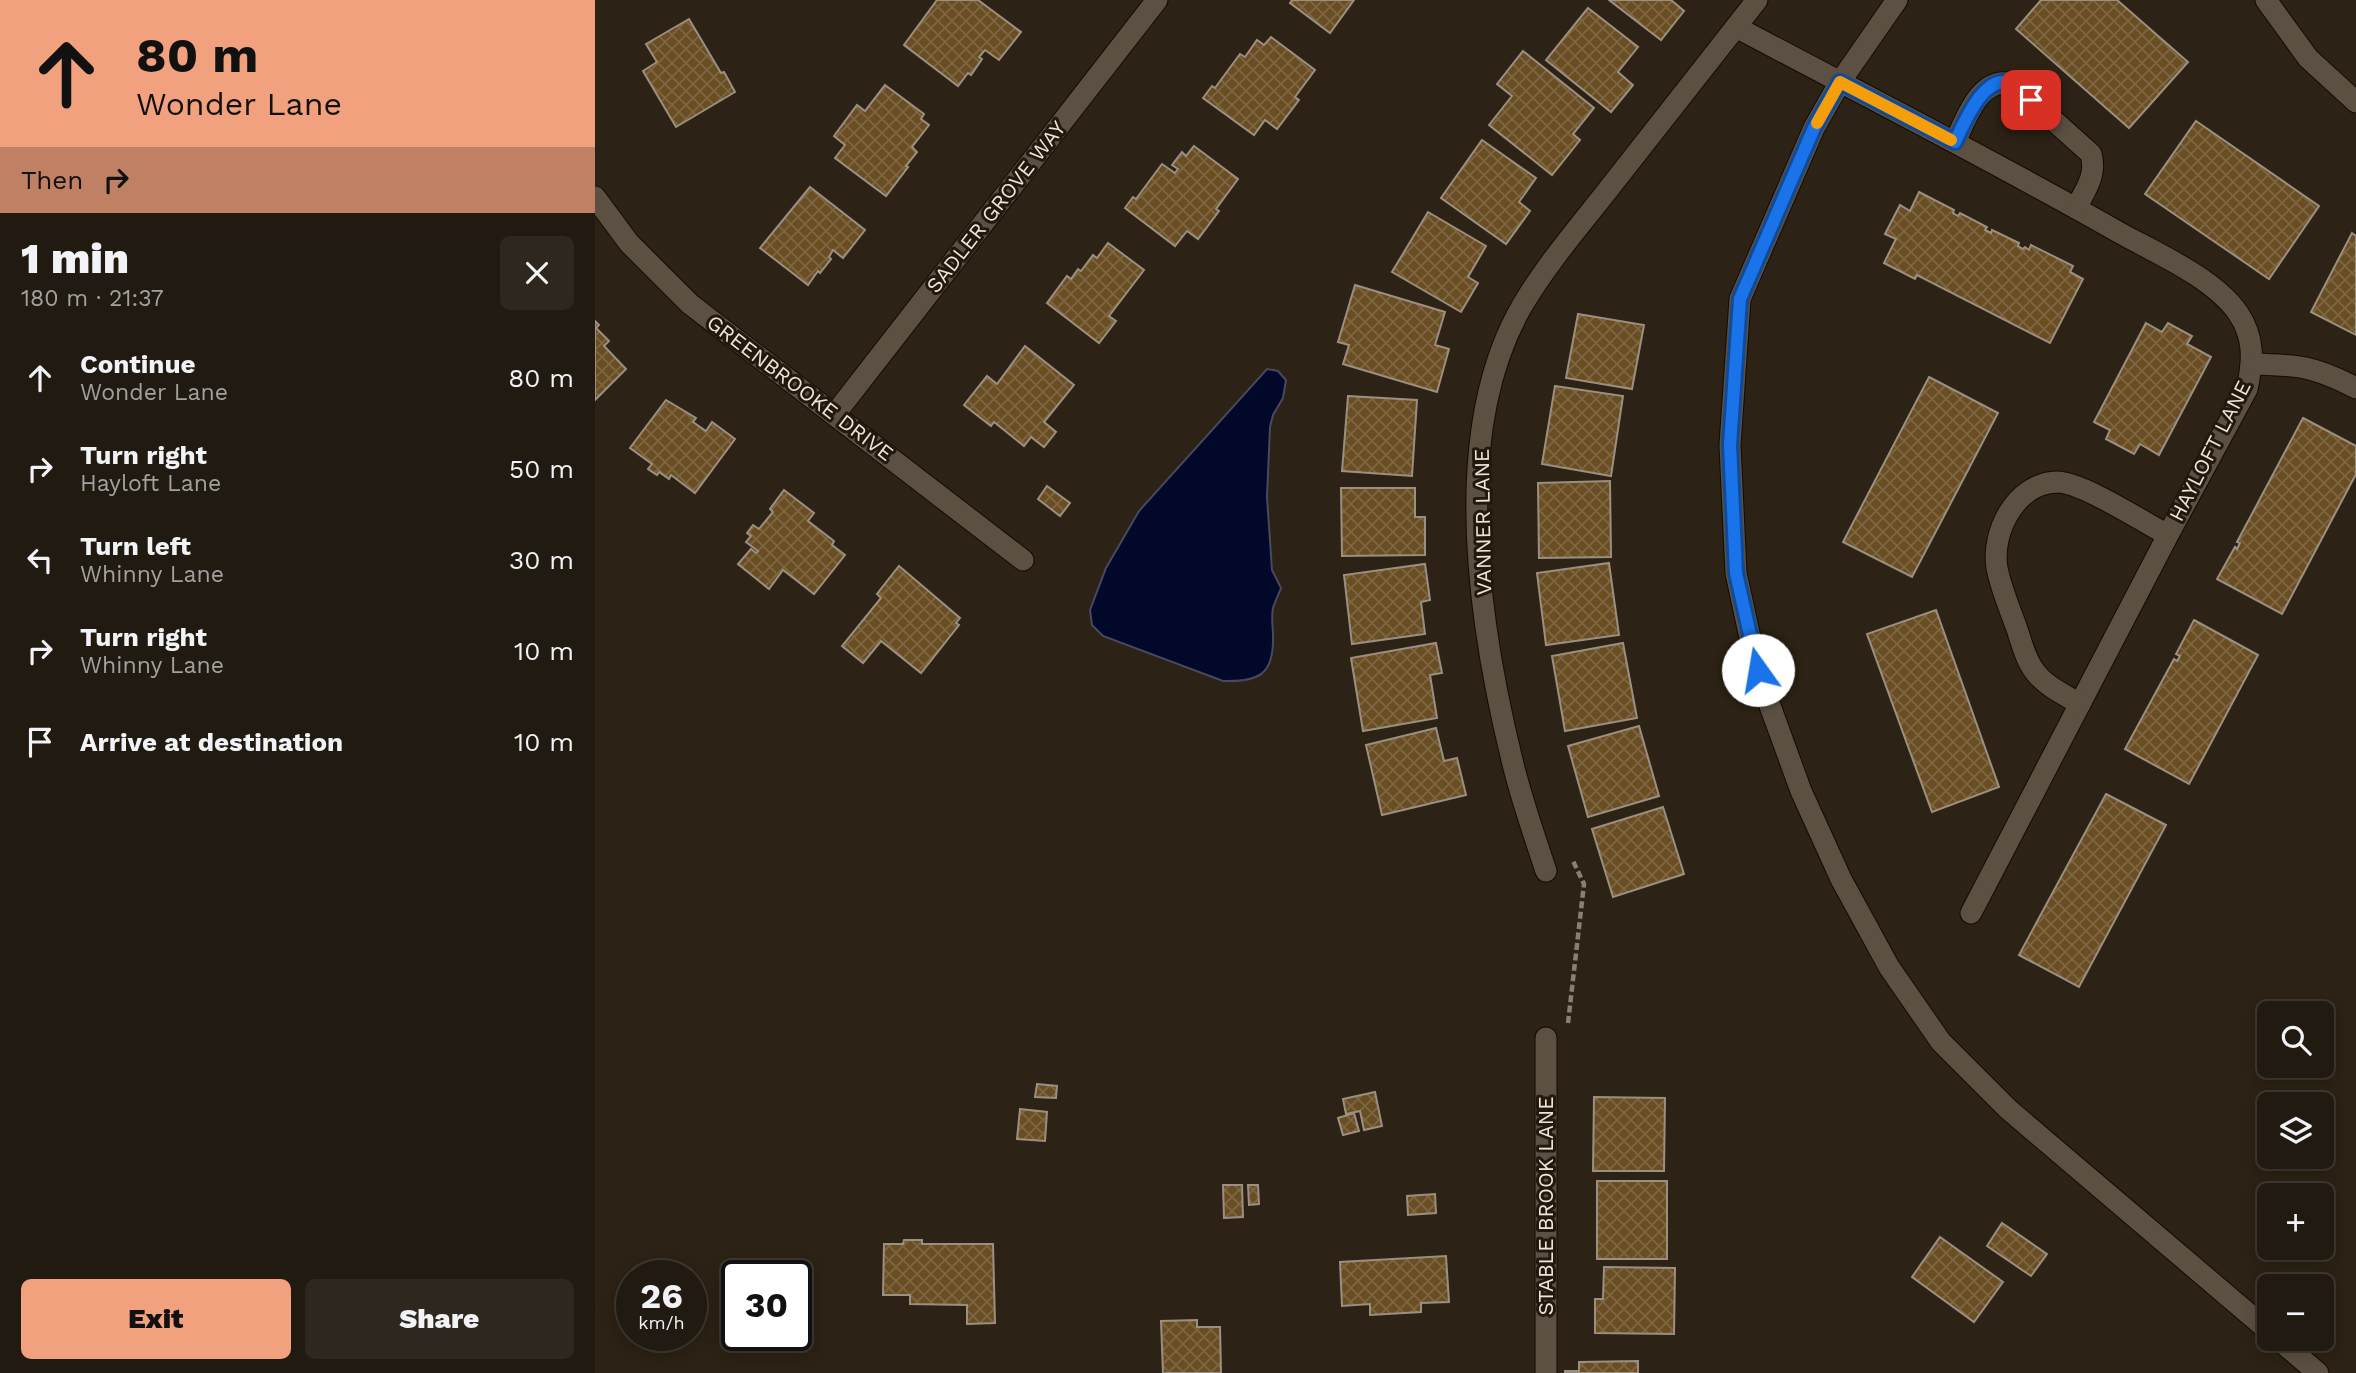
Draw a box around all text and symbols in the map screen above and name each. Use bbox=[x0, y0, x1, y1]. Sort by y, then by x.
text: 80 m bbox=[136, 26, 258, 84]
icon: ahead bbox=[21, 28, 112, 119]
pin bbox=[2001, 70, 2061, 130]
icon: arrive bbox=[2012, 81, 2050, 119]
text: Wonder Lane bbox=[136, 85, 342, 123]
street label: SADLER GROVE WAY bbox=[921, 116, 1070, 298]
icon: right bbox=[97, 161, 135, 199]
text: Then bbox=[21, 165, 83, 195]
text: 1 min bbox=[21, 234, 129, 283]
button: close bbox=[500, 236, 574, 310]
text: 180 m · 21:37 bbox=[21, 285, 164, 312]
street label: GREENBROOKE DRIVE bbox=[702, 309, 898, 466]
text: Continue bbox=[80, 349, 196, 379]
icon: ahead bbox=[21, 359, 59, 397]
text: 80 m bbox=[508, 363, 574, 393]
street label: HAYLOFT LANE bbox=[2163, 376, 2256, 525]
text: Wonder Lane bbox=[80, 379, 228, 406]
text: Turn right bbox=[80, 440, 207, 470]
street label: VANNER LANE bbox=[1469, 448, 1496, 596]
icon: right bbox=[21, 450, 59, 488]
text: 50 m bbox=[509, 454, 574, 484]
text: Hayloft Lane bbox=[80, 470, 221, 497]
text: Turn left bbox=[80, 531, 191, 561]
icon: left bbox=[21, 541, 59, 579]
text: 30 m bbox=[509, 545, 574, 575]
text: Whinny Lane bbox=[80, 561, 224, 588]
text: Turn right bbox=[80, 622, 207, 652]
icon: right bbox=[21, 632, 59, 670]
position arrow bbox=[1721, 633, 1795, 707]
text: 10 m bbox=[514, 636, 574, 666]
text: Whinny Lane bbox=[80, 652, 224, 679]
icon: arrive bbox=[21, 723, 59, 761]
text: Arrive at destination bbox=[80, 727, 343, 757]
text: 10 m bbox=[514, 727, 574, 757]
map controls bbox=[2257, 1001, 2334, 1351]
button: search bbox=[2257, 1001, 2334, 1078]
button: layers bbox=[2257, 1092, 2334, 1169]
street label: STABLE BROOK LANE bbox=[1533, 1096, 1558, 1316]
button: + bbox=[2257, 1183, 2334, 1260]
speed limit sign: 30 bbox=[721, 1260, 812, 1351]
button: − bbox=[2257, 1274, 2334, 1351]
text: 26 bbox=[640, 1275, 683, 1317]
button: Exit bbox=[21, 1279, 291, 1359]
button: Share bbox=[305, 1279, 574, 1359]
text: km/h bbox=[638, 1312, 685, 1333]

